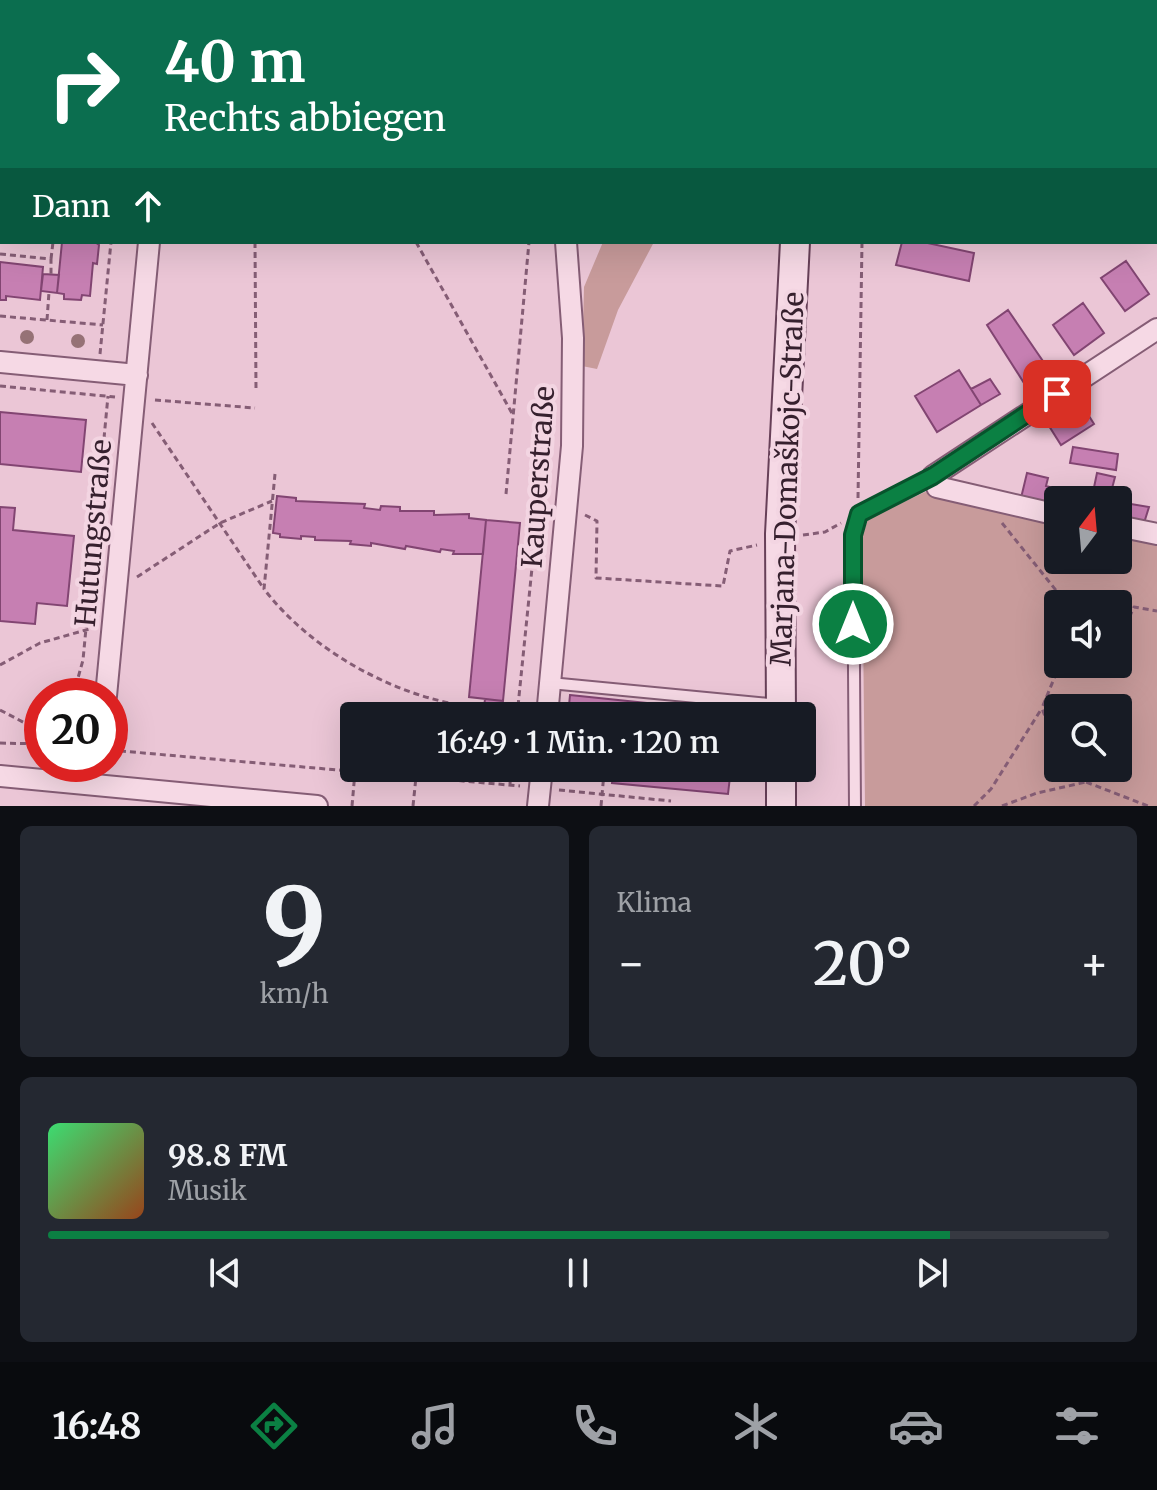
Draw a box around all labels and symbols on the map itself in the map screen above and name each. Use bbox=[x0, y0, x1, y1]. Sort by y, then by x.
street label: Marjana-Domaškojc-Straße bbox=[762, 291, 812, 667]
pin bbox=[1023, 360, 1091, 428]
street label: Kauperstraße bbox=[514, 385, 562, 569]
street label: Hutungstraße bbox=[67, 438, 119, 628]
north arrow bbox=[1044, 486, 1132, 574]
position arrow bbox=[811, 582, 895, 666]
speed limit sign: 20 bbox=[24, 678, 128, 782]

